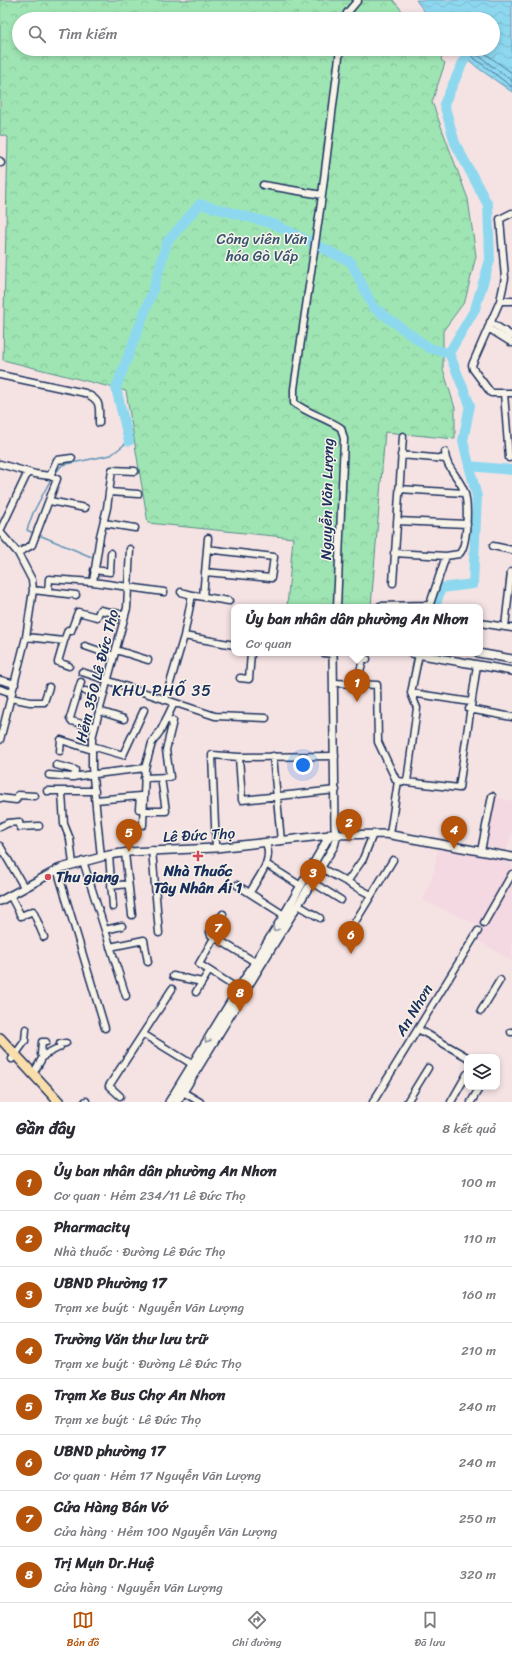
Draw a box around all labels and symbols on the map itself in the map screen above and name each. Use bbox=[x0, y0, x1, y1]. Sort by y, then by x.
park label: Công viên Văn hóa Gò Vấp bbox=[217, 226, 307, 269]
street label: Nguyễn Văn Lượng bbox=[313, 438, 341, 560]
street label: Hẻm 350 Lê Đức Thọ bbox=[68, 606, 126, 745]
pin: 1 bbox=[344, 669, 370, 702]
district label: KHU PHỐ 35 bbox=[112, 676, 212, 705]
your location bbox=[293, 755, 313, 775]
pin: 2 bbox=[336, 809, 362, 842]
pin: 4 bbox=[441, 816, 467, 849]
pin: 5 bbox=[116, 819, 142, 852]
street label: Lê Đức Thọ bbox=[162, 820, 236, 850]
marker: Nhà Thuốc Tây Nhân Ái 1 bbox=[193, 851, 203, 861]
place label: Nhà Thuốc Tây Nhân Ái 1 bbox=[154, 858, 243, 901]
pin: 3 bbox=[300, 859, 326, 892]
place label: Thu giang bbox=[56, 864, 120, 890]
marker: Thu giang bbox=[43, 872, 53, 882]
pin: 7 bbox=[205, 914, 231, 947]
pin: 6 bbox=[338, 921, 364, 954]
one-way arrow bbox=[272, 925, 280, 932]
pin: 8 bbox=[227, 979, 253, 1012]
street label: An Nhơn bbox=[388, 979, 440, 1042]
one-way arrow bbox=[204, 1036, 211, 1043]

